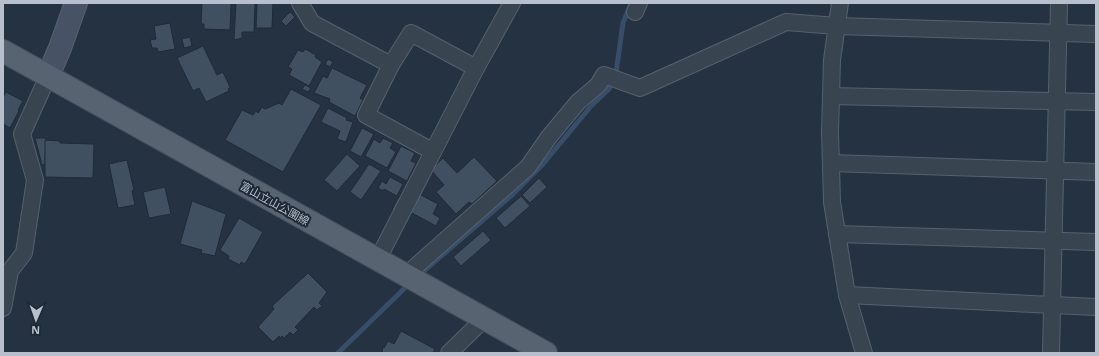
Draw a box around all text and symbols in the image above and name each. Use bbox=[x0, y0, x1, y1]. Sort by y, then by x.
street label: 富山立山公園線 bbox=[238, 178, 312, 228]
north arrow bbox=[16, 300, 56, 340]
text: N bbox=[31, 323, 40, 338]

